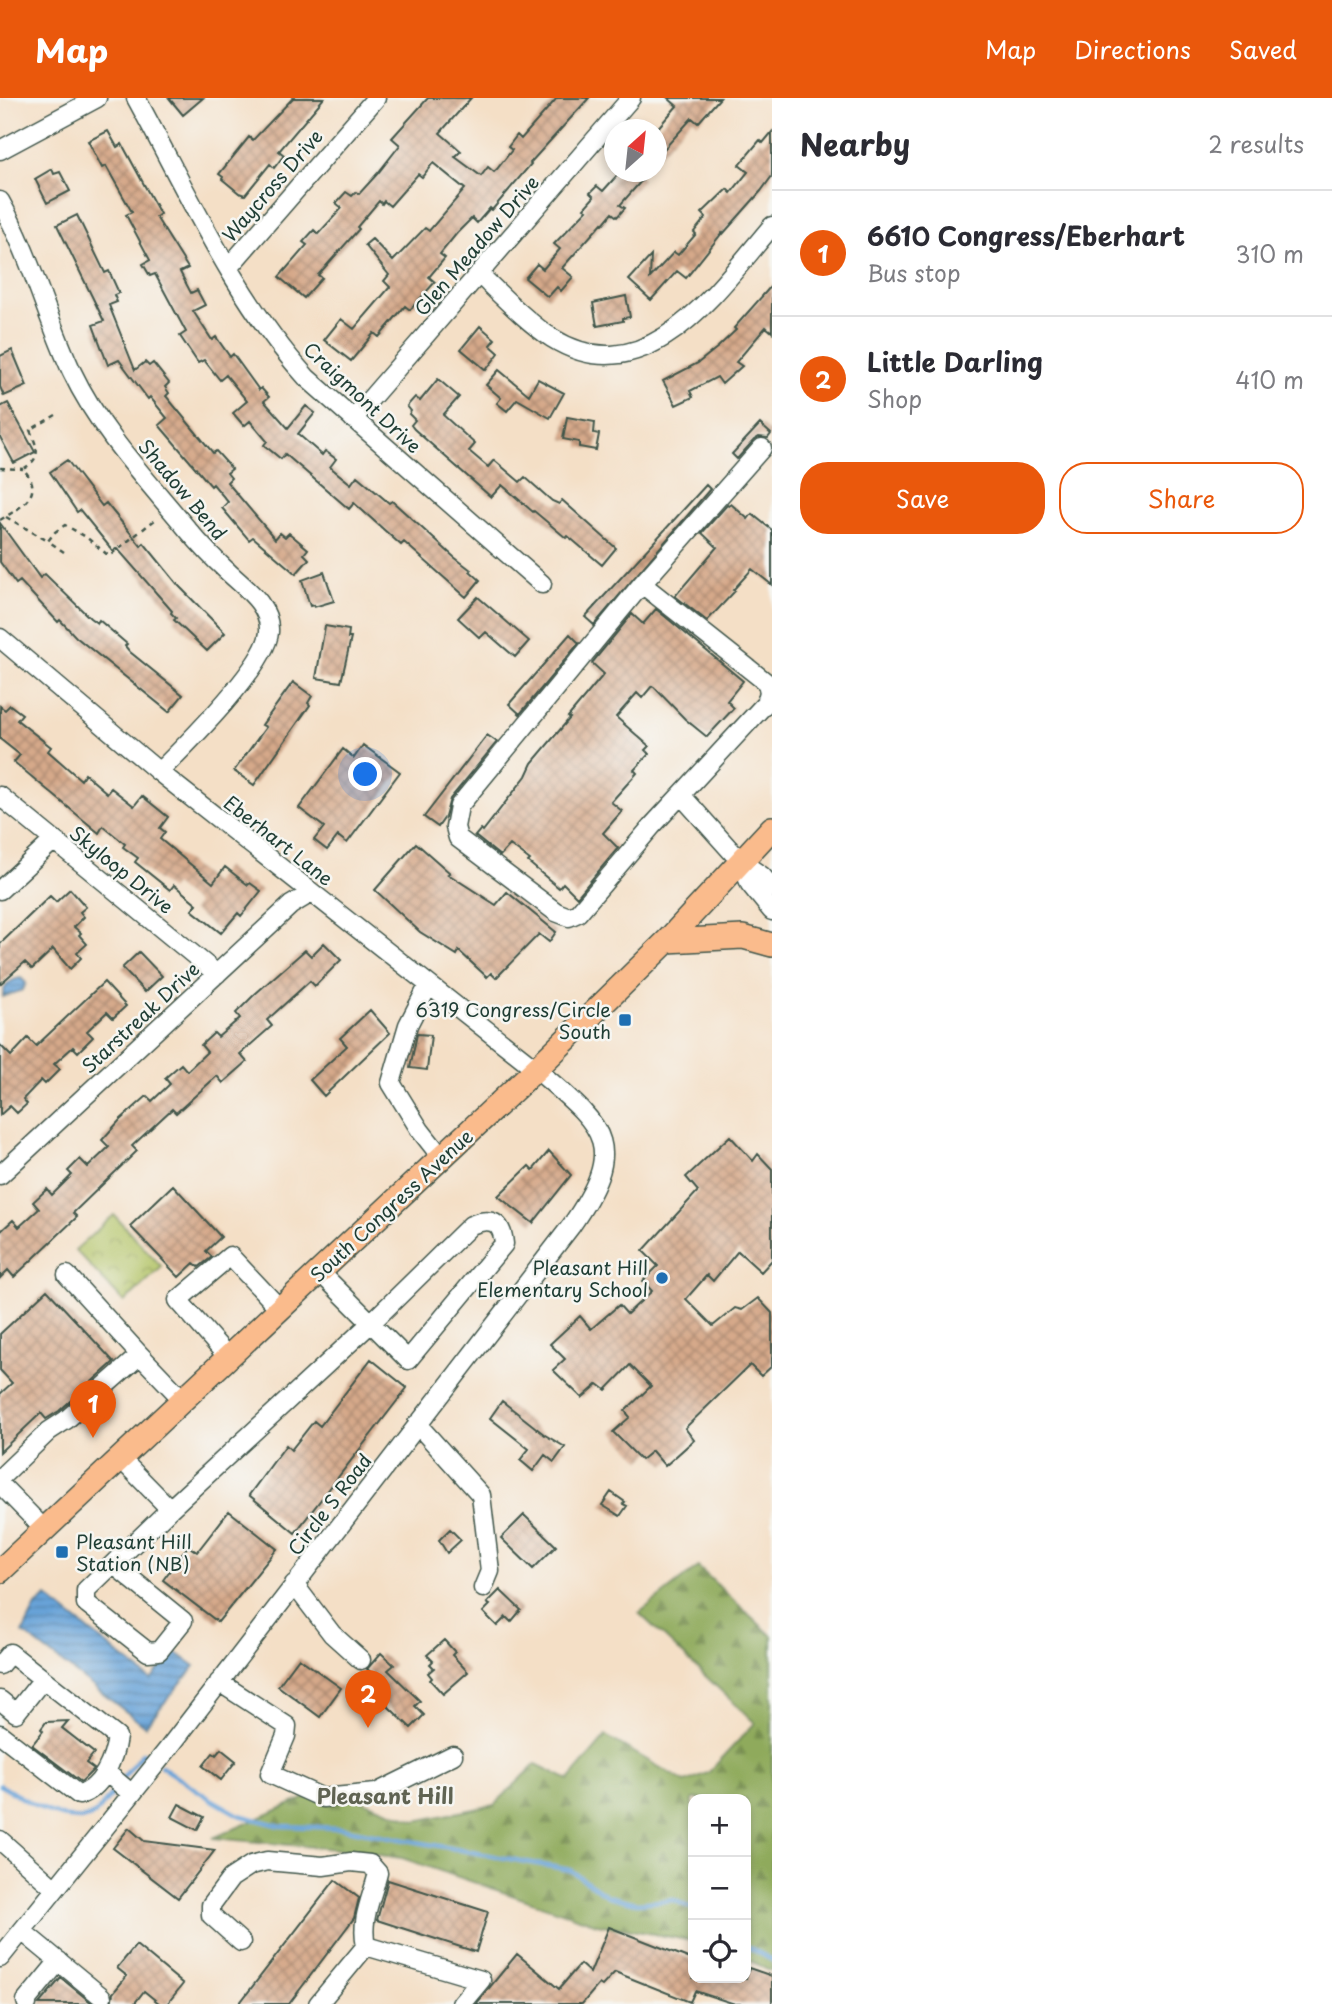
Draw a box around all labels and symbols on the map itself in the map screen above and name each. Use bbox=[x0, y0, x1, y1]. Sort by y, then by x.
north arrow bbox=[604, 119, 667, 182]
street label: Waycross Drive bbox=[215, 123, 329, 247]
street label: Glen Meadow Drive bbox=[407, 169, 545, 321]
street label: Craigmont Drive bbox=[298, 335, 428, 459]
street label: Shadow Bend bbox=[132, 432, 234, 546]
your location bbox=[348, 757, 382, 791]
street label: Eberhart Lane bbox=[218, 788, 340, 892]
street label: Skyloop Drive bbox=[64, 818, 180, 920]
street label: Starstreak Drive bbox=[75, 955, 205, 1079]
place label: 6319 Congress/Circle South bbox=[416, 995, 611, 1045]
marker: 6319 Congress/Circle South bbox=[617, 1012, 633, 1028]
street label: South Congress Avenue bbox=[303, 1122, 479, 1288]
place label: Pleasant Hill Elementary School bbox=[477, 1253, 648, 1303]
marker: Pleasant Hill Elementary School bbox=[654, 1270, 670, 1286]
pin: 1 bbox=[70, 1380, 116, 1438]
street label: Circle S Road bbox=[280, 1447, 378, 1561]
place label: Pleasant Hill Station (NB) bbox=[76, 1527, 192, 1577]
marker: Pleasant Hill Station (NB) bbox=[54, 1544, 70, 1560]
pin: 2 bbox=[345, 1670, 391, 1728]
district label: Pleasant Hill bbox=[317, 1779, 453, 1811]

